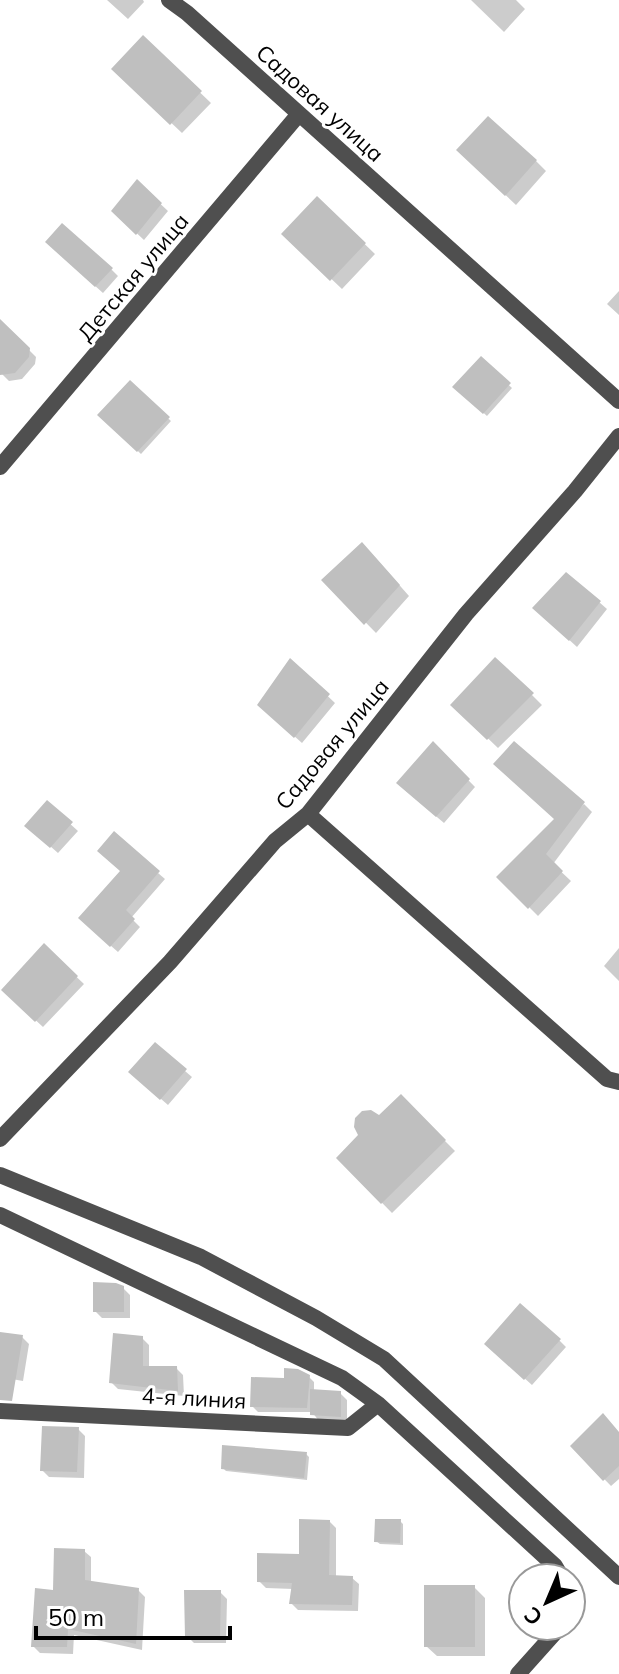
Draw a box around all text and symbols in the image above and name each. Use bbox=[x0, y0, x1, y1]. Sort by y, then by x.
street label: Садовая улица bbox=[250, 38, 390, 168]
street label: Детская улица bbox=[71, 207, 195, 347]
street label: Садовая улица bbox=[269, 673, 395, 815]
street label: 4-я линия bbox=[141, 1381, 247, 1415]
north arrow bbox=[507, 1562, 587, 1642]
scale bar bbox=[36, 1590, 230, 1640]
text: С bbox=[518, 1601, 548, 1632]
text: 50 m bbox=[48, 1602, 104, 1632]

